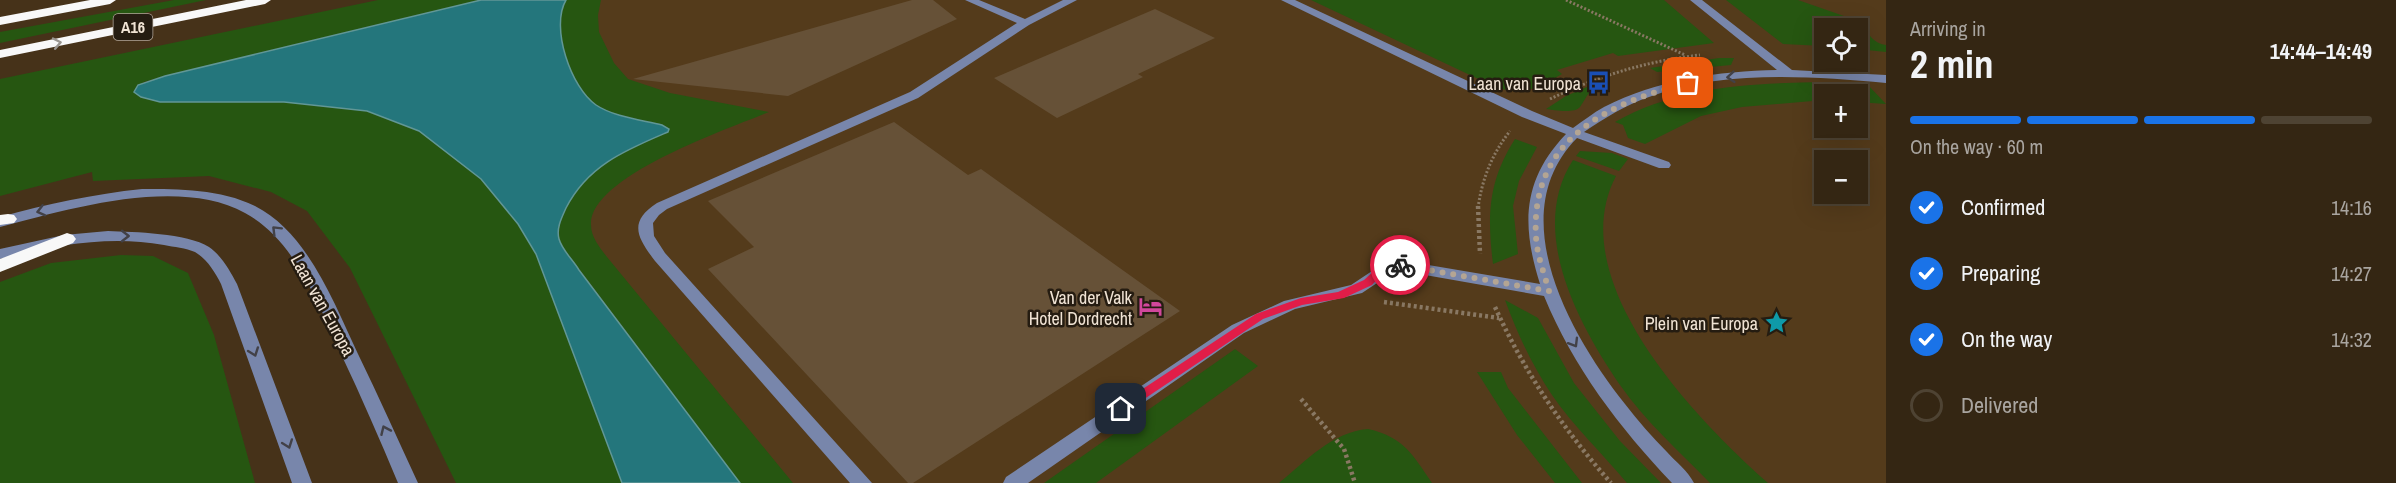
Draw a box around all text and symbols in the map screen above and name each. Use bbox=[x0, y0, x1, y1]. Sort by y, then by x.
road number: A16 bbox=[114, 14, 152, 40]
text: Arriving in bbox=[1910, 15, 1986, 42]
map controls bbox=[1814, 18, 1868, 204]
button: locate bbox=[1814, 18, 1868, 72]
text: 14:44–14:49 bbox=[2270, 36, 2372, 66]
one-way arrow bbox=[52, 37, 62, 50]
text: 2 min bbox=[1910, 38, 1994, 90]
pin bbox=[1662, 57, 1713, 108]
icon: bag bbox=[1671, 66, 1704, 99]
bus stop icon: Laan van Europa bbox=[1586, 70, 1612, 96]
one-way arrow bbox=[1726, 70, 1735, 83]
place label: Laan van Europa bbox=[1469, 71, 1581, 96]
button: + bbox=[1814, 84, 1868, 138]
text: On the way · 60 m bbox=[1910, 133, 2043, 160]
button: − bbox=[1814, 150, 1868, 204]
icon: check bbox=[1910, 191, 1943, 224]
text: Confirmed bbox=[1961, 192, 2045, 222]
text: 14:16 bbox=[2331, 194, 2372, 221]
one-way arrow bbox=[36, 203, 46, 216]
one-way arrow bbox=[273, 226, 283, 237]
one-way arrow bbox=[121, 230, 130, 242]
courier bbox=[1370, 235, 1430, 295]
icon: bike bbox=[1384, 249, 1417, 282]
street label: Laan van Europa bbox=[285, 250, 361, 360]
icon: check bbox=[1910, 257, 1943, 290]
text: Preparing bbox=[1961, 258, 2040, 288]
text: 14:27 bbox=[2331, 260, 2372, 287]
place label: Van der Valk Hotel Dordrecht bbox=[1029, 285, 1133, 331]
hotel icon: Van der Valk Hotel Dordrecht bbox=[1137, 294, 1163, 320]
place icon: Plein van Europa bbox=[1763, 310, 1789, 336]
place label: Plein van Europa bbox=[1645, 311, 1758, 336]
icon: check bbox=[1910, 323, 1943, 356]
text: On the way bbox=[1961, 324, 2052, 354]
text: 14:32 bbox=[2331, 326, 2372, 353]
one-way arrow bbox=[1567, 337, 1579, 347]
one-way arrow bbox=[247, 346, 260, 357]
pin bbox=[1095, 383, 1146, 434]
text: Delivered bbox=[1961, 390, 2038, 420]
icon: home bbox=[1104, 392, 1137, 425]
one-way arrow bbox=[380, 425, 392, 436]
one-way arrow bbox=[281, 438, 293, 449]

